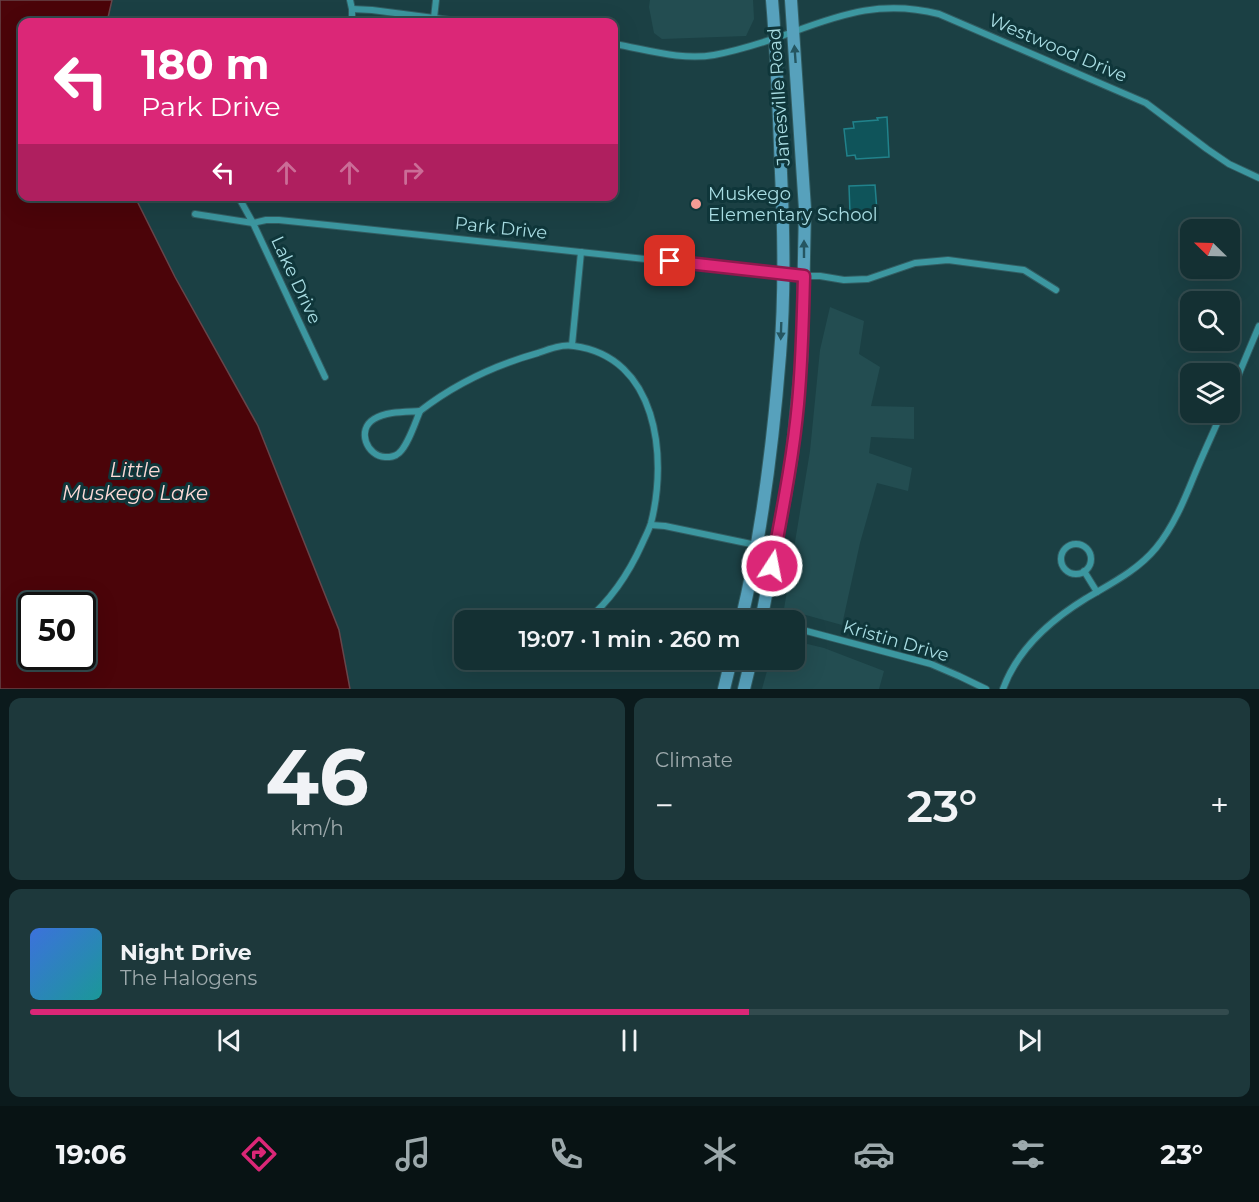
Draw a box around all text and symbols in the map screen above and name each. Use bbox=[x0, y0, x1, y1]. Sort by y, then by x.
street label: Westwood Drive bbox=[986, 9, 1131, 87]
street label: Janesville Road bbox=[763, 27, 795, 168]
text: 180 m bbox=[141, 38, 270, 90]
icon: left bbox=[42, 42, 120, 120]
one-way arrow bbox=[790, 45, 799, 64]
text: Park Drive bbox=[141, 90, 280, 123]
icon: left bbox=[207, 156, 240, 189]
icon: ahead bbox=[270, 156, 303, 189]
icon: ahead bbox=[333, 156, 366, 189]
icon: right bbox=[396, 156, 429, 189]
place label: Muskego Elementary School bbox=[708, 183, 878, 226]
marker: Muskego Elementary School bbox=[689, 197, 703, 211]
street label: Park Drive bbox=[454, 212, 549, 244]
north arrow bbox=[1180, 219, 1240, 279]
map controls bbox=[1180, 219, 1240, 423]
street label: Lake Drive bbox=[266, 233, 326, 328]
pin bbox=[644, 235, 695, 286]
one-way arrow bbox=[799, 240, 809, 259]
icon: arrive bbox=[653, 244, 686, 277]
button: search bbox=[1180, 291, 1240, 351]
one-way arrow bbox=[777, 322, 786, 341]
button: layers bbox=[1180, 363, 1240, 423]
water label: Little Muskego Lake bbox=[62, 458, 208, 505]
position arrow bbox=[740, 534, 804, 598]
speed limit sign: 50 bbox=[18, 592, 96, 670]
street label: Kristin Drive bbox=[840, 615, 952, 667]
text: 19:07 · 1 min · 260 m bbox=[518, 626, 741, 653]
text: 46 bbox=[265, 729, 369, 825]
text: Climate bbox=[655, 748, 733, 772]
text: 23° bbox=[907, 778, 977, 833]
text: − bbox=[655, 785, 674, 825]
text: + bbox=[1210, 785, 1229, 825]
text: km/h bbox=[290, 816, 344, 840]
text: Night Drive bbox=[120, 939, 252, 966]
text: The Halogens bbox=[120, 966, 257, 990]
icon: previous bbox=[213, 1024, 246, 1057]
icon: pause bbox=[613, 1024, 646, 1057]
icon: next bbox=[1013, 1024, 1046, 1057]
icon: directions bbox=[238, 1133, 280, 1175]
icon: music bbox=[392, 1133, 434, 1175]
icon: phone bbox=[545, 1133, 587, 1175]
icon: climate bbox=[699, 1133, 741, 1175]
icon: car bbox=[853, 1133, 895, 1175]
icon: filters bbox=[1007, 1133, 1049, 1175]
text: 19:06 bbox=[56, 1138, 126, 1171]
text: 23° bbox=[1160, 1138, 1203, 1171]

